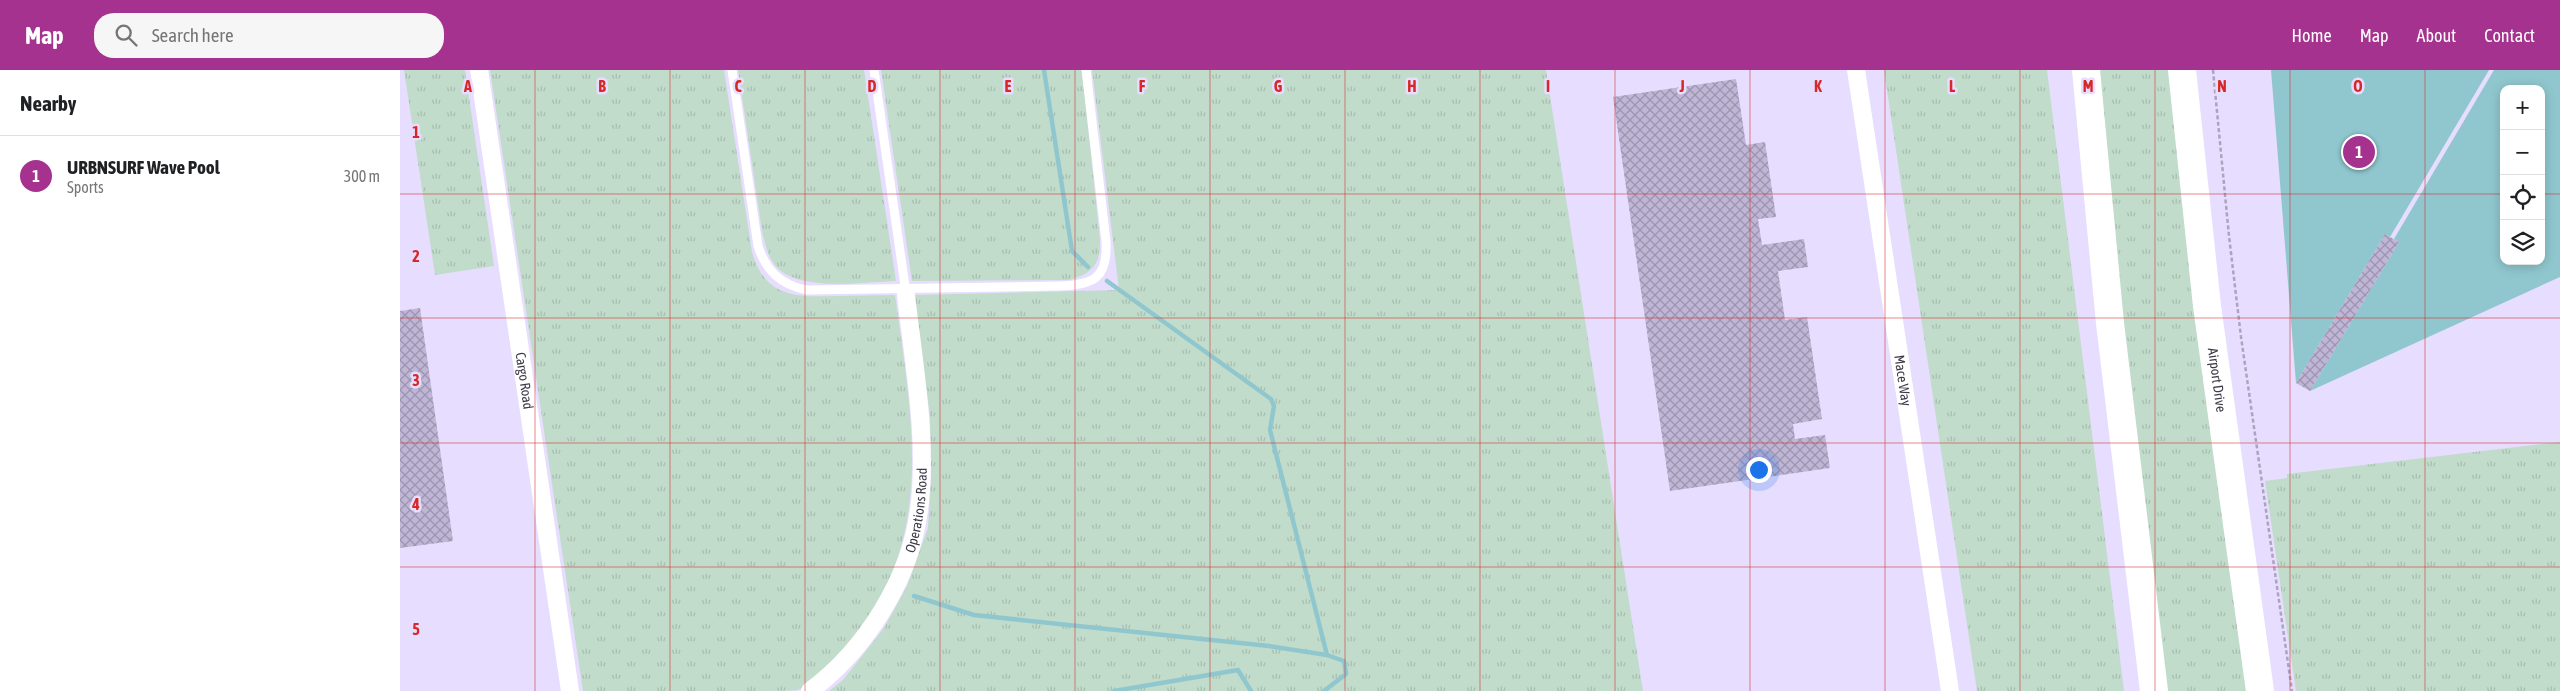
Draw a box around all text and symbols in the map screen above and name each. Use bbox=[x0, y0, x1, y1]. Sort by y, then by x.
search box bbox=[94, 13, 444, 58]
icon: search bbox=[112, 21, 140, 49]
text: Map bbox=[25, 22, 64, 49]
text: Search here bbox=[152, 24, 234, 46]
text: Home bbox=[2292, 25, 2332, 46]
text: Map bbox=[2360, 25, 2389, 46]
text: About bbox=[2417, 25, 2456, 46]
text: Contact bbox=[2484, 25, 2535, 46]
text: A bbox=[463, 77, 472, 95]
text: B bbox=[598, 77, 606, 95]
text: C bbox=[734, 77, 742, 95]
text: D bbox=[868, 77, 877, 95]
text: E bbox=[1005, 77, 1012, 95]
text: F bbox=[1139, 77, 1146, 95]
text: G bbox=[1274, 77, 1283, 95]
text: H bbox=[1407, 77, 1417, 95]
text: I bbox=[1546, 77, 1550, 95]
text: J bbox=[1678, 77, 1685, 95]
text: K bbox=[1814, 77, 1822, 95]
text: L bbox=[1949, 77, 1956, 95]
text: M bbox=[2083, 77, 2093, 95]
text: N bbox=[2217, 77, 2227, 95]
text: O bbox=[2353, 77, 2363, 95]
map controls bbox=[2500, 85, 2545, 265]
button: + bbox=[2500, 85, 2545, 130]
text: Nearby bbox=[20, 91, 76, 115]
text: 1 bbox=[412, 123, 420, 141]
button: − bbox=[2500, 130, 2545, 175]
pin: 1 bbox=[2343, 133, 2375, 171]
text: URBNSURF Wave Pool bbox=[67, 156, 220, 178]
text: 1 bbox=[32, 167, 40, 185]
text: 300 m bbox=[344, 167, 380, 185]
button: locate bbox=[2500, 175, 2545, 220]
text: Sports bbox=[67, 178, 104, 196]
button: layers bbox=[2500, 220, 2545, 265]
text: 2 bbox=[412, 247, 420, 265]
street label: Airport Drive bbox=[2205, 347, 2230, 413]
street label: Cargo Road bbox=[512, 351, 537, 410]
street label: Mace Way bbox=[1891, 354, 1915, 407]
text: 3 bbox=[412, 371, 420, 389]
your location bbox=[1746, 457, 1772, 483]
street label: Operations Road bbox=[902, 468, 930, 555]
text: 4 bbox=[411, 495, 420, 513]
text: 5 bbox=[412, 620, 420, 638]

